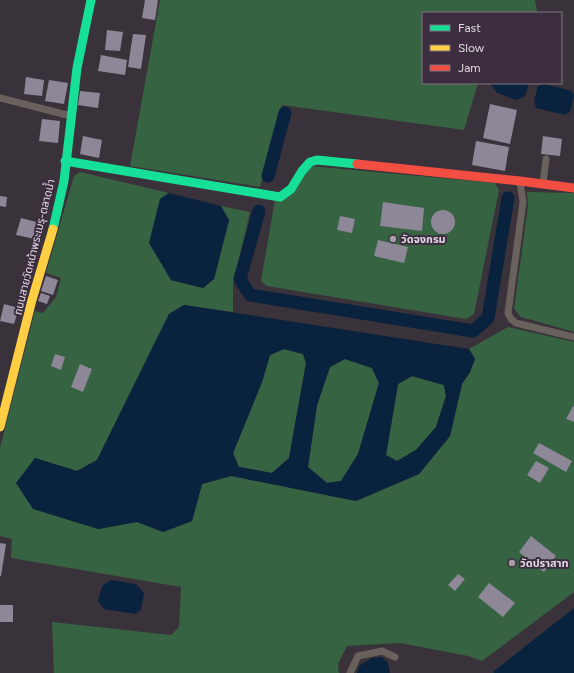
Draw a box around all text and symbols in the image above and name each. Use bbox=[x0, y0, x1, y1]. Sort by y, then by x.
legend bbox=[422, 12, 562, 84]
text: Fast bbox=[458, 21, 481, 35]
text: Slow bbox=[458, 41, 485, 55]
text: Jam bbox=[458, 61, 481, 75]
street label: ถนนสายวัดหน้าพระเมรุ-ตลาดน้ำ bbox=[9, 177, 58, 316]
place label: วัดจงกรม bbox=[401, 233, 446, 246]
marker: วัดจงกรม bbox=[388, 234, 398, 244]
place label: วัดปราสาท bbox=[520, 557, 569, 570]
marker: วัดปราสาท bbox=[507, 558, 517, 568]

